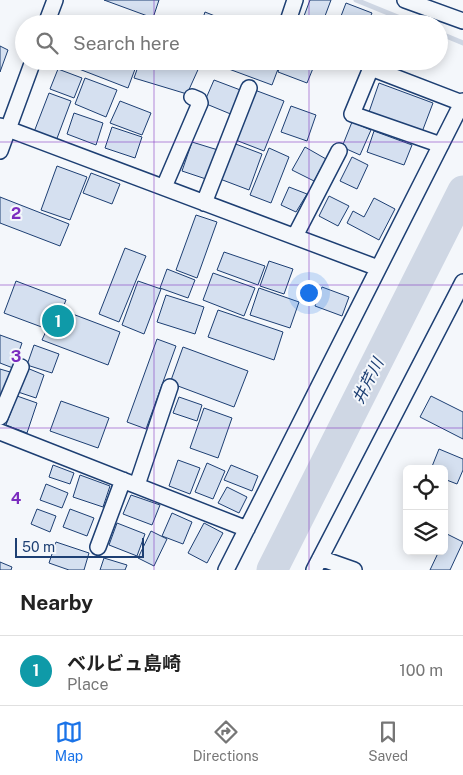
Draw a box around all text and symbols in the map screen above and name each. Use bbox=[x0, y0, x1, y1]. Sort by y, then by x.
search box bbox=[15, 15, 448, 70]
icon: search bbox=[33, 29, 61, 57]
text: Search here bbox=[73, 32, 180, 54]
text: 2 bbox=[11, 204, 21, 223]
your location bbox=[296, 280, 322, 306]
pin: 1 bbox=[42, 302, 74, 340]
text: 3 bbox=[11, 347, 21, 366]
water label: 井芹川 bbox=[349, 354, 388, 407]
map controls bbox=[403, 465, 448, 555]
button: locate bbox=[403, 465, 448, 510]
text: 4 bbox=[11, 489, 22, 508]
button: layers bbox=[403, 510, 448, 555]
scale bar bbox=[15, 535, 144, 558]
text: 50 m bbox=[22, 539, 55, 555]
text: Nearby bbox=[20, 590, 93, 615]
text: ベルビュ島崎 bbox=[67, 652, 181, 674]
text: 1 bbox=[33, 661, 39, 680]
text: 100 m bbox=[399, 661, 443, 680]
text: Place bbox=[67, 675, 109, 694]
tab: Map bbox=[55, 718, 83, 764]
tab: Directions bbox=[193, 718, 259, 764]
tab: Saved bbox=[368, 718, 408, 764]

